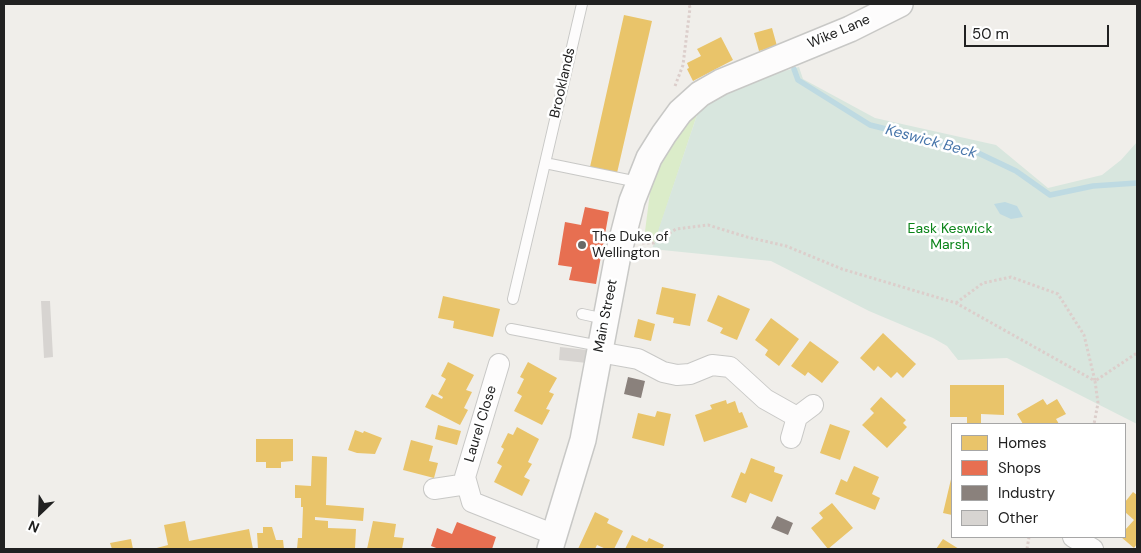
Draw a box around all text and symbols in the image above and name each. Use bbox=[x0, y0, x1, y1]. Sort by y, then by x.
street label: Wike Lane bbox=[805, 11, 873, 53]
scale bar bbox=[966, 15, 1111, 47]
text: 50 m bbox=[972, 24, 1009, 44]
street label: Brooklands bbox=[547, 46, 579, 120]
water label: Keswick Beck bbox=[883, 121, 979, 163]
park label: Eask Keswick Marsh bbox=[908, 221, 992, 253]
place label: The Duke of Wellington bbox=[592, 229, 669, 262]
marker: The Duke of Wellington bbox=[576, 239, 588, 251]
street label: Main Street bbox=[591, 278, 621, 354]
street label: Laurel Close bbox=[461, 384, 501, 464]
legend bbox=[951, 423, 1126, 538]
text: Homes bbox=[998, 433, 1047, 453]
text: Shops bbox=[998, 458, 1041, 478]
text: Industry bbox=[998, 483, 1055, 503]
north arrow bbox=[15, 488, 65, 538]
text: Other bbox=[998, 508, 1038, 528]
text: N bbox=[26, 516, 42, 537]

